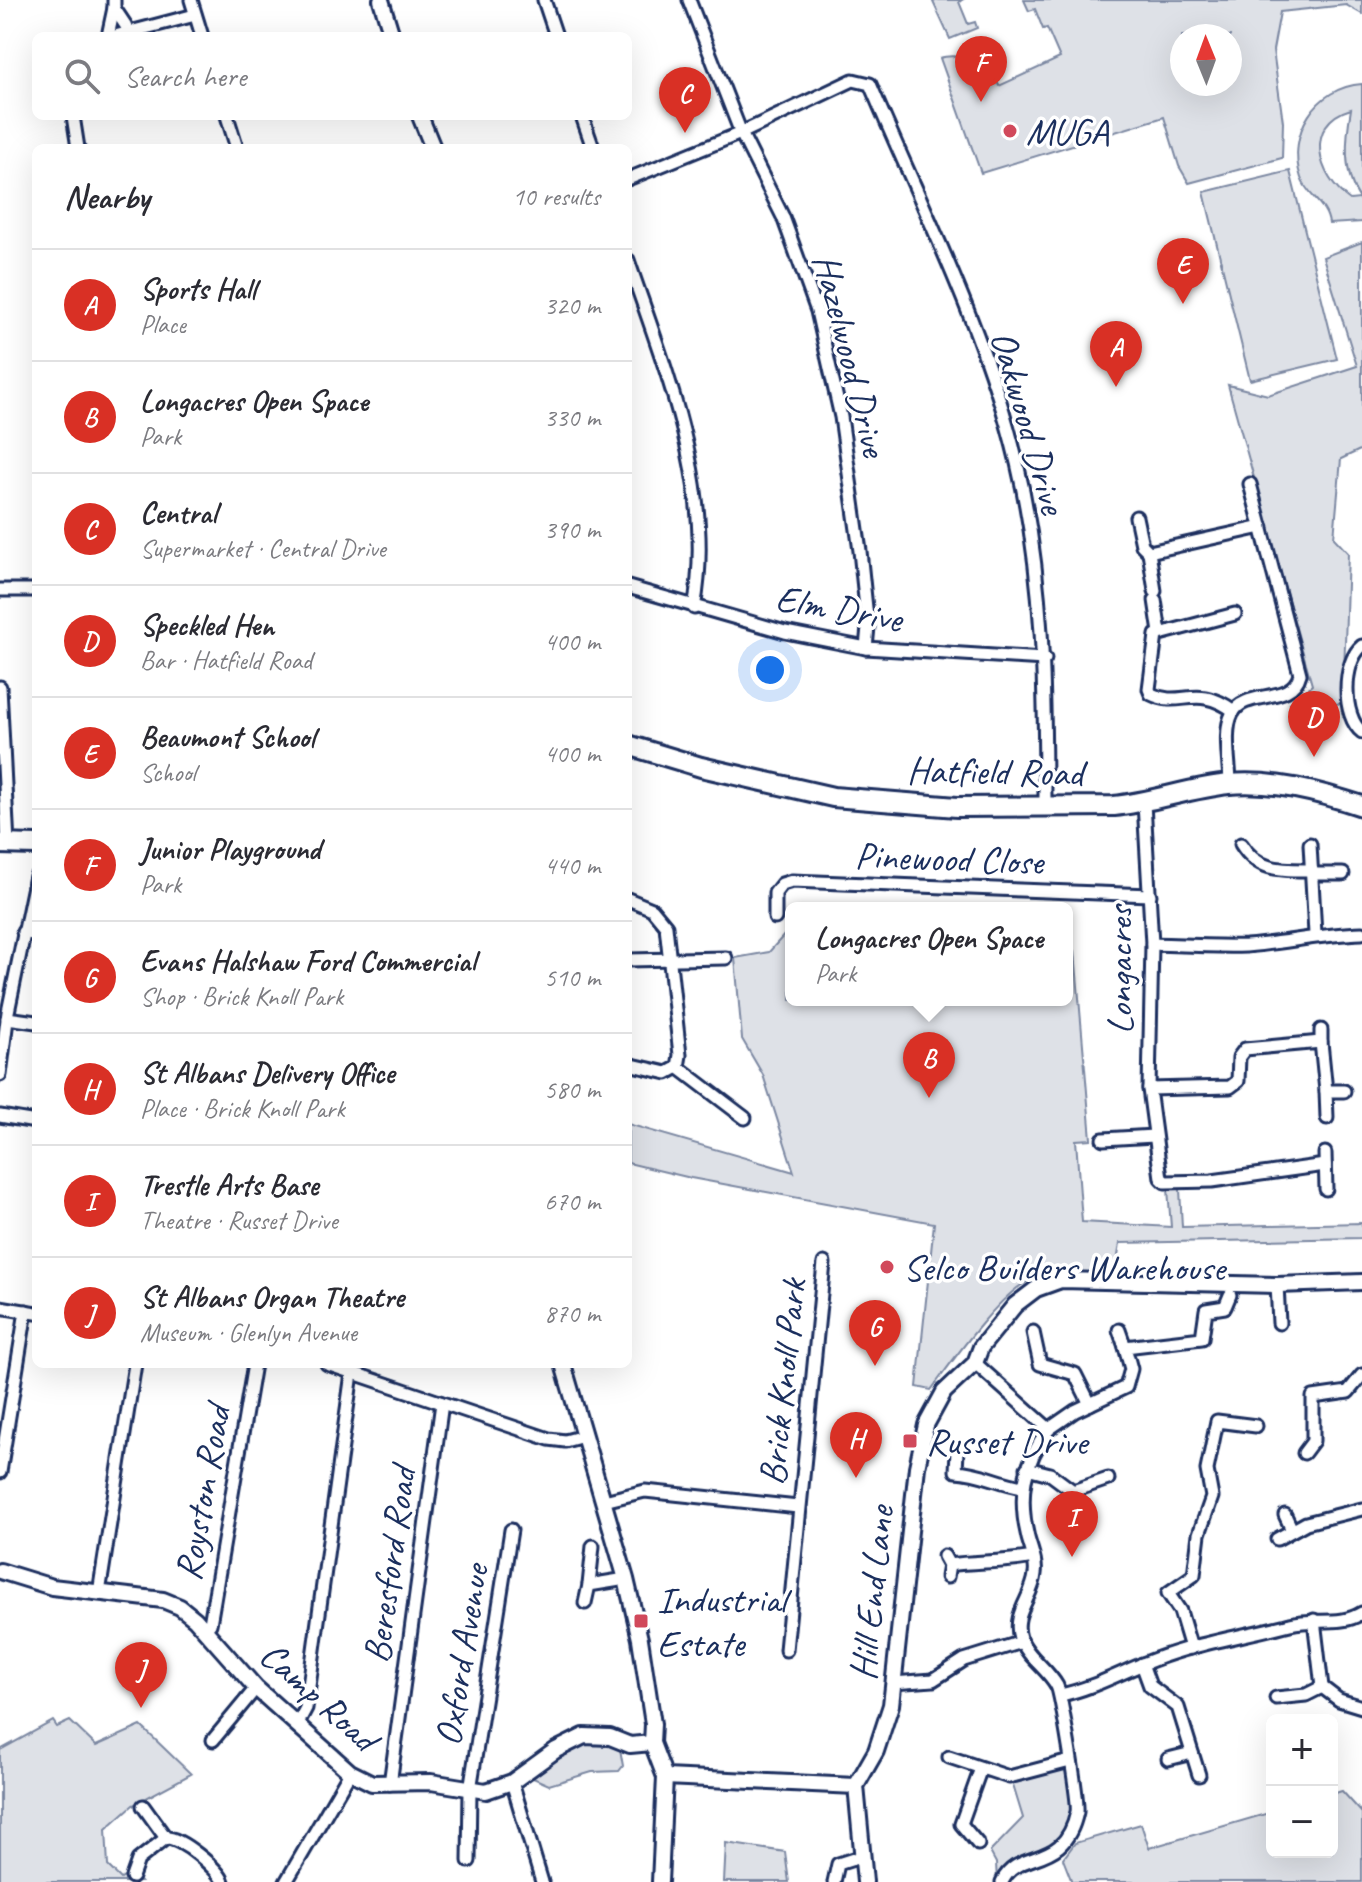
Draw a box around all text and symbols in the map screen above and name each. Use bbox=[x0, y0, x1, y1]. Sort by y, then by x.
north arrow bbox=[1170, 24, 1242, 96]
search box bbox=[32, 32, 632, 120]
pin: F bbox=[955, 36, 1007, 102]
icon: search bbox=[60, 54, 104, 98]
text: Search here bbox=[124, 57, 246, 95]
pin: C bbox=[659, 67, 711, 133]
place label: MUGA bbox=[1026, 108, 1109, 155]
marker: MUGA bbox=[1001, 122, 1019, 140]
text: Nearby bbox=[64, 175, 150, 218]
text: 10 results bbox=[512, 180, 600, 213]
pin: E bbox=[1157, 238, 1209, 304]
street label: Hazelwood Drive bbox=[803, 249, 899, 464]
text: Sports Hall bbox=[140, 270, 256, 308]
text: A bbox=[83, 289, 97, 322]
text: 320 m bbox=[544, 289, 600, 322]
text: Place bbox=[140, 308, 186, 341]
pin: A bbox=[1090, 321, 1142, 387]
street label: Oakwood Drive bbox=[980, 325, 1078, 522]
text: Longacres Open Space bbox=[140, 382, 368, 420]
text: B bbox=[83, 401, 97, 434]
text: 330 m bbox=[544, 401, 600, 434]
text: Park bbox=[140, 420, 181, 453]
text: Central bbox=[140, 494, 216, 532]
text: C bbox=[84, 513, 96, 546]
text: 390 m bbox=[544, 513, 600, 546]
text: Supermarket · Central Drive bbox=[140, 532, 386, 565]
street label: Elm Drive bbox=[772, 574, 908, 643]
text: Speckled Hen bbox=[140, 606, 274, 644]
text: D bbox=[82, 625, 98, 658]
text: 400 m bbox=[544, 625, 600, 658]
text: Bar · Hatfield Road bbox=[140, 644, 312, 677]
your location bbox=[750, 650, 790, 690]
pin: D bbox=[1288, 691, 1340, 757]
text: Beaumont School bbox=[140, 718, 315, 756]
text: E bbox=[83, 737, 97, 770]
text: 400 m bbox=[544, 737, 600, 770]
street label: Hatfield Road bbox=[907, 746, 1089, 797]
text: School bbox=[140, 756, 196, 789]
text: Junior Playground bbox=[140, 830, 320, 868]
street label: Pinewood Close bbox=[854, 832, 1047, 885]
text: F bbox=[84, 849, 96, 882]
text: 440 m bbox=[544, 849, 600, 882]
text: Park bbox=[140, 868, 181, 901]
popup bbox=[785, 902, 1073, 1006]
street label: Longacres bbox=[1096, 903, 1143, 1034]
text: Longacres Open Space bbox=[815, 919, 1043, 957]
text: Evans Halshaw Ford Commercial bbox=[140, 942, 476, 980]
text: Park bbox=[815, 957, 856, 990]
text: G bbox=[84, 961, 96, 994]
text: 510 m bbox=[544, 961, 600, 994]
text: Shop · Brick Knoll Park bbox=[140, 980, 343, 1013]
pin: B bbox=[903, 1032, 955, 1098]
text: St Albans Delivery Office bbox=[140, 1054, 394, 1092]
text: H bbox=[83, 1073, 97, 1106]
text: 580 m bbox=[544, 1073, 600, 1106]
text: Place · Brick Knoll Park bbox=[140, 1092, 345, 1125]
text: Trestle Arts Base bbox=[140, 1166, 319, 1204]
text: I bbox=[85, 1185, 95, 1218]
text: 670 m bbox=[544, 1185, 600, 1218]
text: Theatre · Russet Drive bbox=[140, 1204, 338, 1237]
place label: Selco Builders Warehouse bbox=[903, 1244, 1228, 1291]
marker: Selco Builders Warehouse bbox=[878, 1258, 896, 1276]
street label: Brick Knoll Park bbox=[748, 1275, 817, 1487]
text: St Albans Organ Theatre bbox=[140, 1278, 404, 1316]
text: J bbox=[86, 1297, 94, 1330]
text: 870 m bbox=[544, 1297, 600, 1330]
pin: G bbox=[849, 1300, 901, 1366]
text: Museum · Glenlyn Avenue bbox=[140, 1316, 357, 1349]
street label: Royston Road bbox=[164, 1396, 242, 1584]
pin: H bbox=[830, 1412, 882, 1478]
place label: Russet Drive bbox=[926, 1418, 1090, 1465]
marker: Russet Drive bbox=[901, 1432, 919, 1450]
street label: Beresford Road bbox=[353, 1459, 427, 1666]
pin: I bbox=[1046, 1491, 1098, 1557]
street label: Hill End Lane bbox=[839, 1501, 904, 1682]
street label: Oxford Avenue bbox=[424, 1559, 499, 1749]
place label: Industrial Estate bbox=[657, 1576, 793, 1667]
marker: Industrial Estate bbox=[632, 1612, 650, 1630]
street label: Camp Road bbox=[250, 1631, 391, 1765]
pin: J bbox=[115, 1642, 167, 1708]
map controls bbox=[1266, 1714, 1338, 1858]
button: + bbox=[1266, 1714, 1338, 1786]
button: − bbox=[1266, 1786, 1338, 1858]

